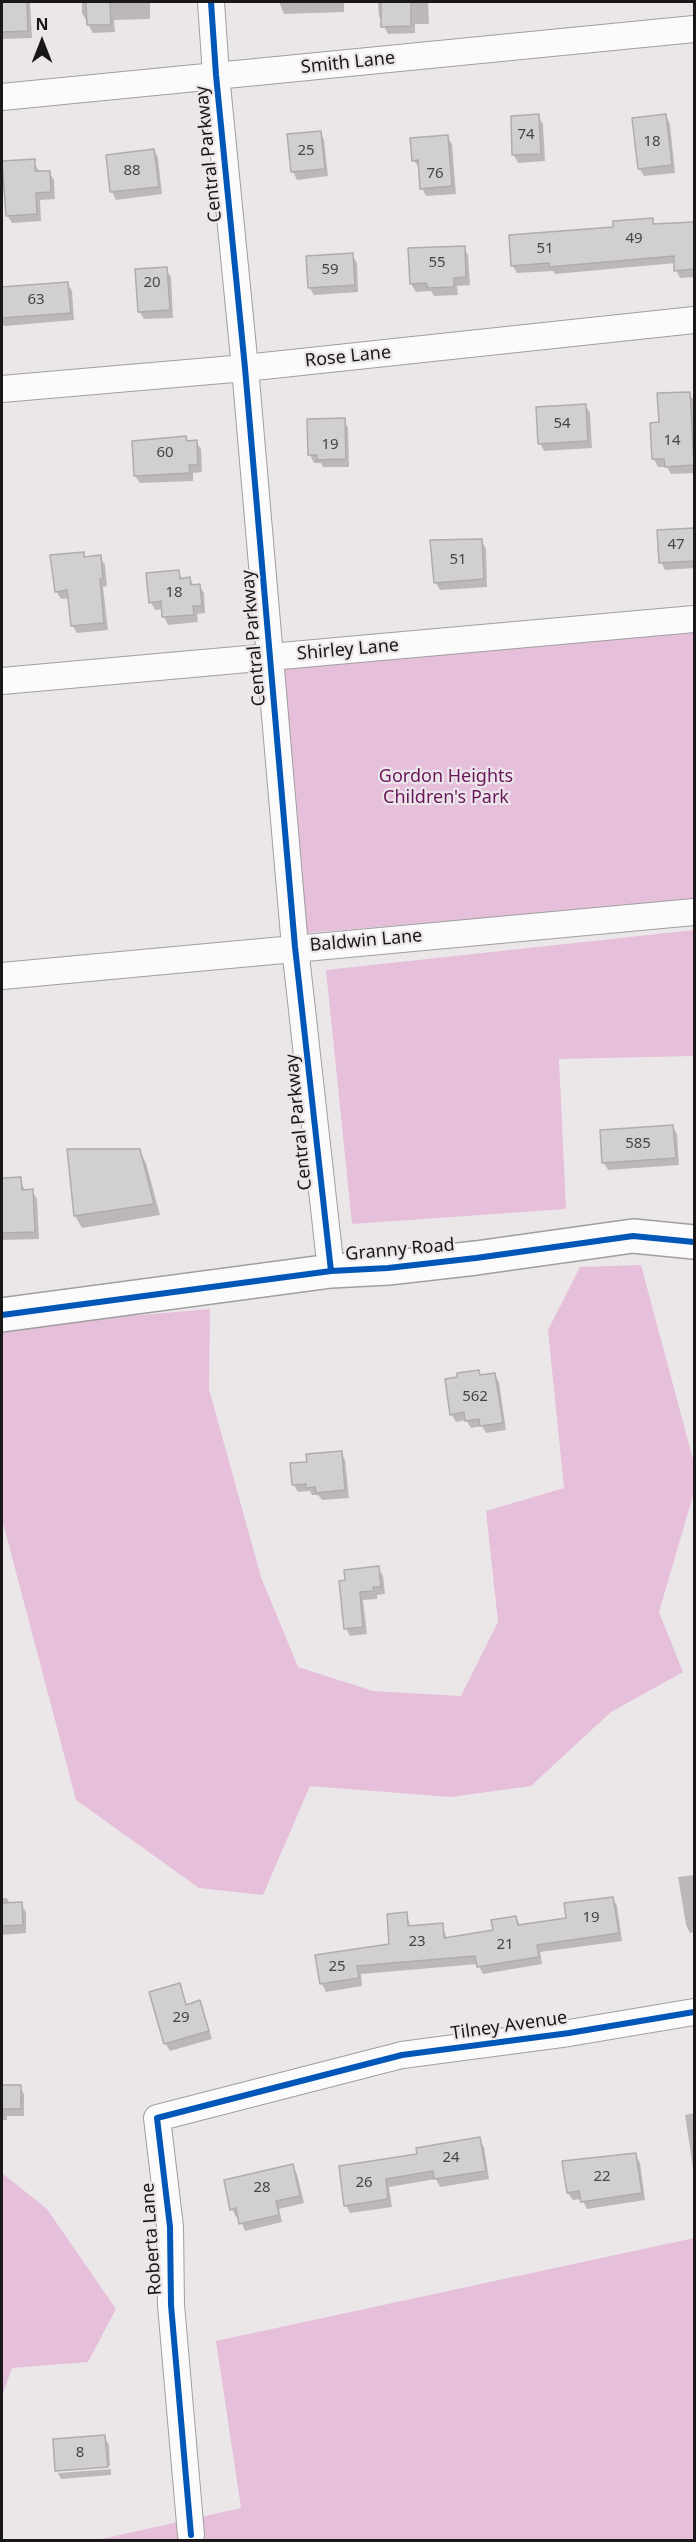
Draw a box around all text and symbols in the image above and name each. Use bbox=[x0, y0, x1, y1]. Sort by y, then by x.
north arrow bbox=[12, 12, 72, 72]
text: N bbox=[35, 13, 49, 35]
street label: Smith Lane bbox=[300, 47, 396, 79]
street label: Central Parkway bbox=[191, 85, 227, 223]
house number: 74 bbox=[517, 126, 535, 144]
house number: 18 bbox=[643, 133, 661, 151]
house number: 25 bbox=[297, 142, 315, 160]
house number: 88 bbox=[123, 162, 141, 180]
house number: 76 bbox=[426, 165, 444, 183]
house number: 49 bbox=[625, 230, 643, 248]
house number: 51 bbox=[536, 240, 554, 258]
house number: 55 bbox=[428, 254, 446, 272]
house number: 59 bbox=[321, 261, 339, 279]
house number: 20 bbox=[143, 274, 161, 292]
house number: 63 bbox=[27, 291, 45, 309]
street label: Rose Lane bbox=[304, 342, 392, 372]
house number: 54 bbox=[553, 415, 571, 433]
house number: 14 bbox=[663, 432, 681, 450]
house number: 19 bbox=[321, 436, 339, 454]
house number: 60 bbox=[156, 444, 174, 462]
house number: 47 bbox=[667, 536, 685, 554]
house number: 51 bbox=[449, 551, 467, 569]
street label: Central Parkway bbox=[237, 569, 271, 707]
house number: 18 bbox=[165, 584, 183, 602]
street label: Shirley Lane bbox=[296, 635, 400, 665]
park label: Gordon Heights Children's Park bbox=[379, 766, 513, 808]
street label: Baldwin Lane bbox=[309, 925, 423, 957]
street label: Central Parkway bbox=[281, 1053, 317, 1191]
house number: 585 bbox=[625, 1135, 651, 1153]
street label: Granny Road bbox=[344, 1234, 456, 1266]
house number: 562 bbox=[462, 1388, 488, 1406]
house number: 19 bbox=[582, 1909, 600, 1927]
house number: 23 bbox=[408, 1933, 426, 1951]
house number: 21 bbox=[496, 1936, 514, 1954]
house number: 25 bbox=[328, 1958, 346, 1976]
street label: Tilney Avenue bbox=[449, 2007, 569, 2045]
house number: 29 bbox=[172, 2009, 190, 2027]
house number: 24 bbox=[442, 2149, 460, 2167]
house number: 22 bbox=[593, 2168, 611, 2186]
house number: 26 bbox=[355, 2174, 373, 2192]
house number: 28 bbox=[253, 2179, 271, 2197]
street label: Roberta Lane bbox=[137, 2182, 167, 2296]
house number: 8 bbox=[76, 2444, 84, 2462]

